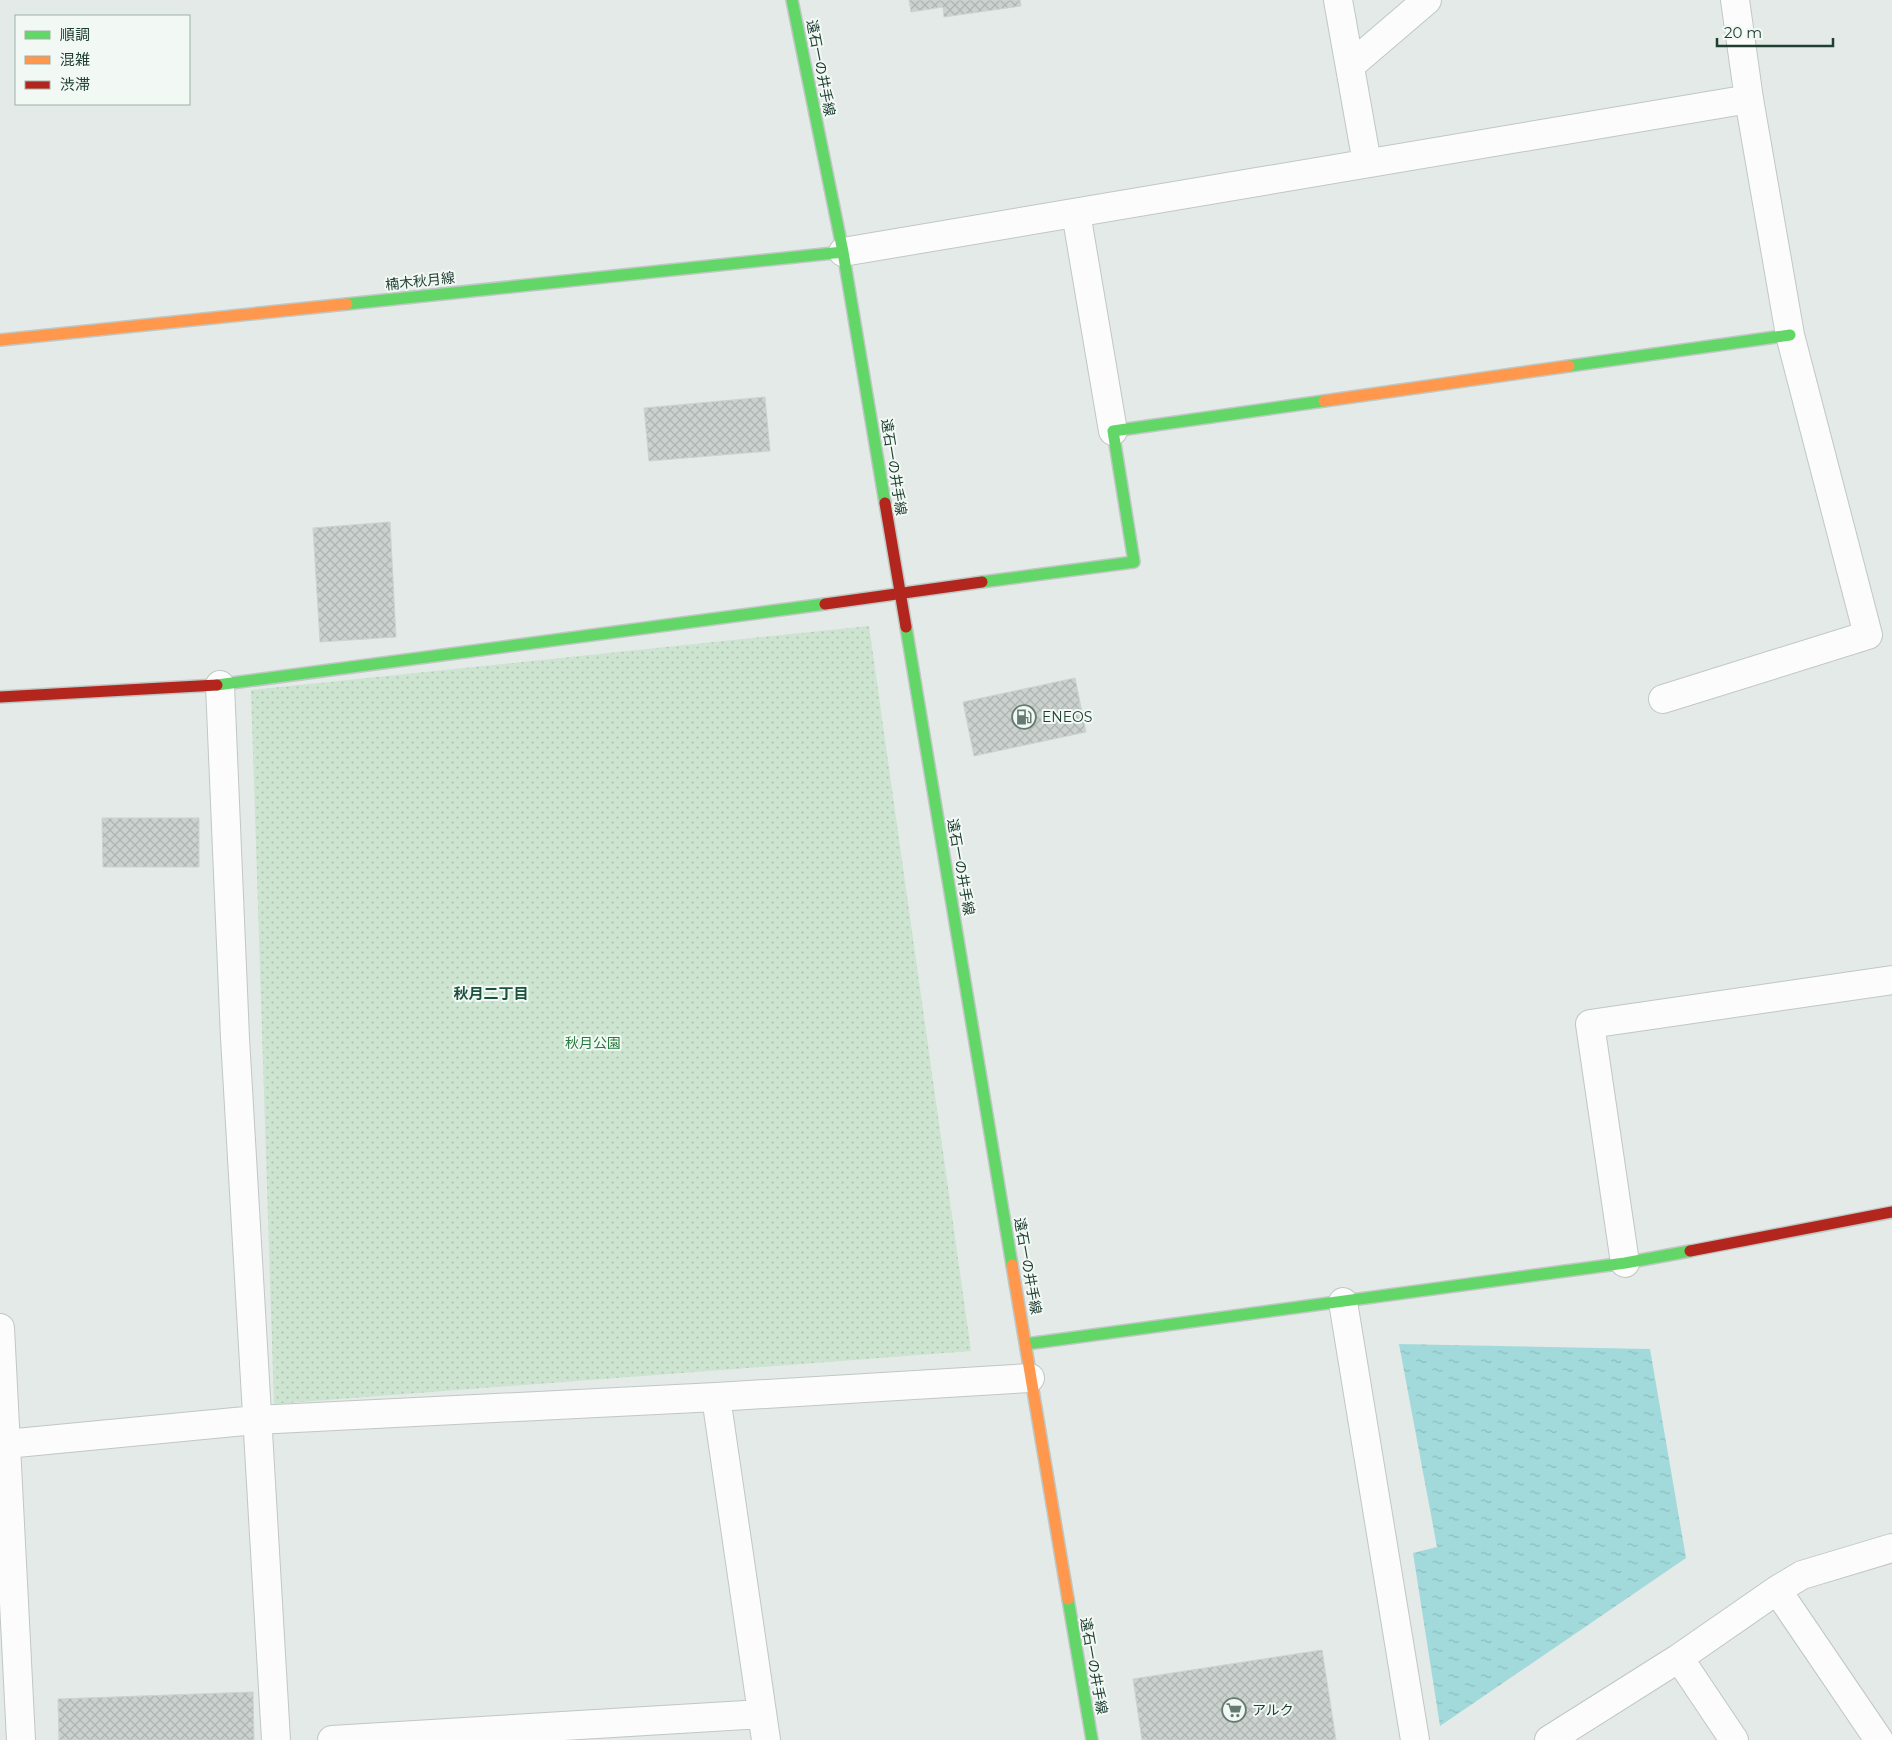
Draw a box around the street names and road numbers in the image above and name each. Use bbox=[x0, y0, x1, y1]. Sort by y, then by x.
street label: 遠石一の井手線 bbox=[803, 18, 839, 118]
street label: 楠木秋月線 bbox=[384, 268, 456, 294]
street label: 遠石一の井手線 bbox=[877, 417, 911, 517]
street label: 遠石一の井手線 bbox=[944, 817, 978, 917]
street label: 遠石一の井手線 bbox=[1011, 1216, 1045, 1316]
street label: 遠石一の井手線 bbox=[1077, 1616, 1111, 1716]

